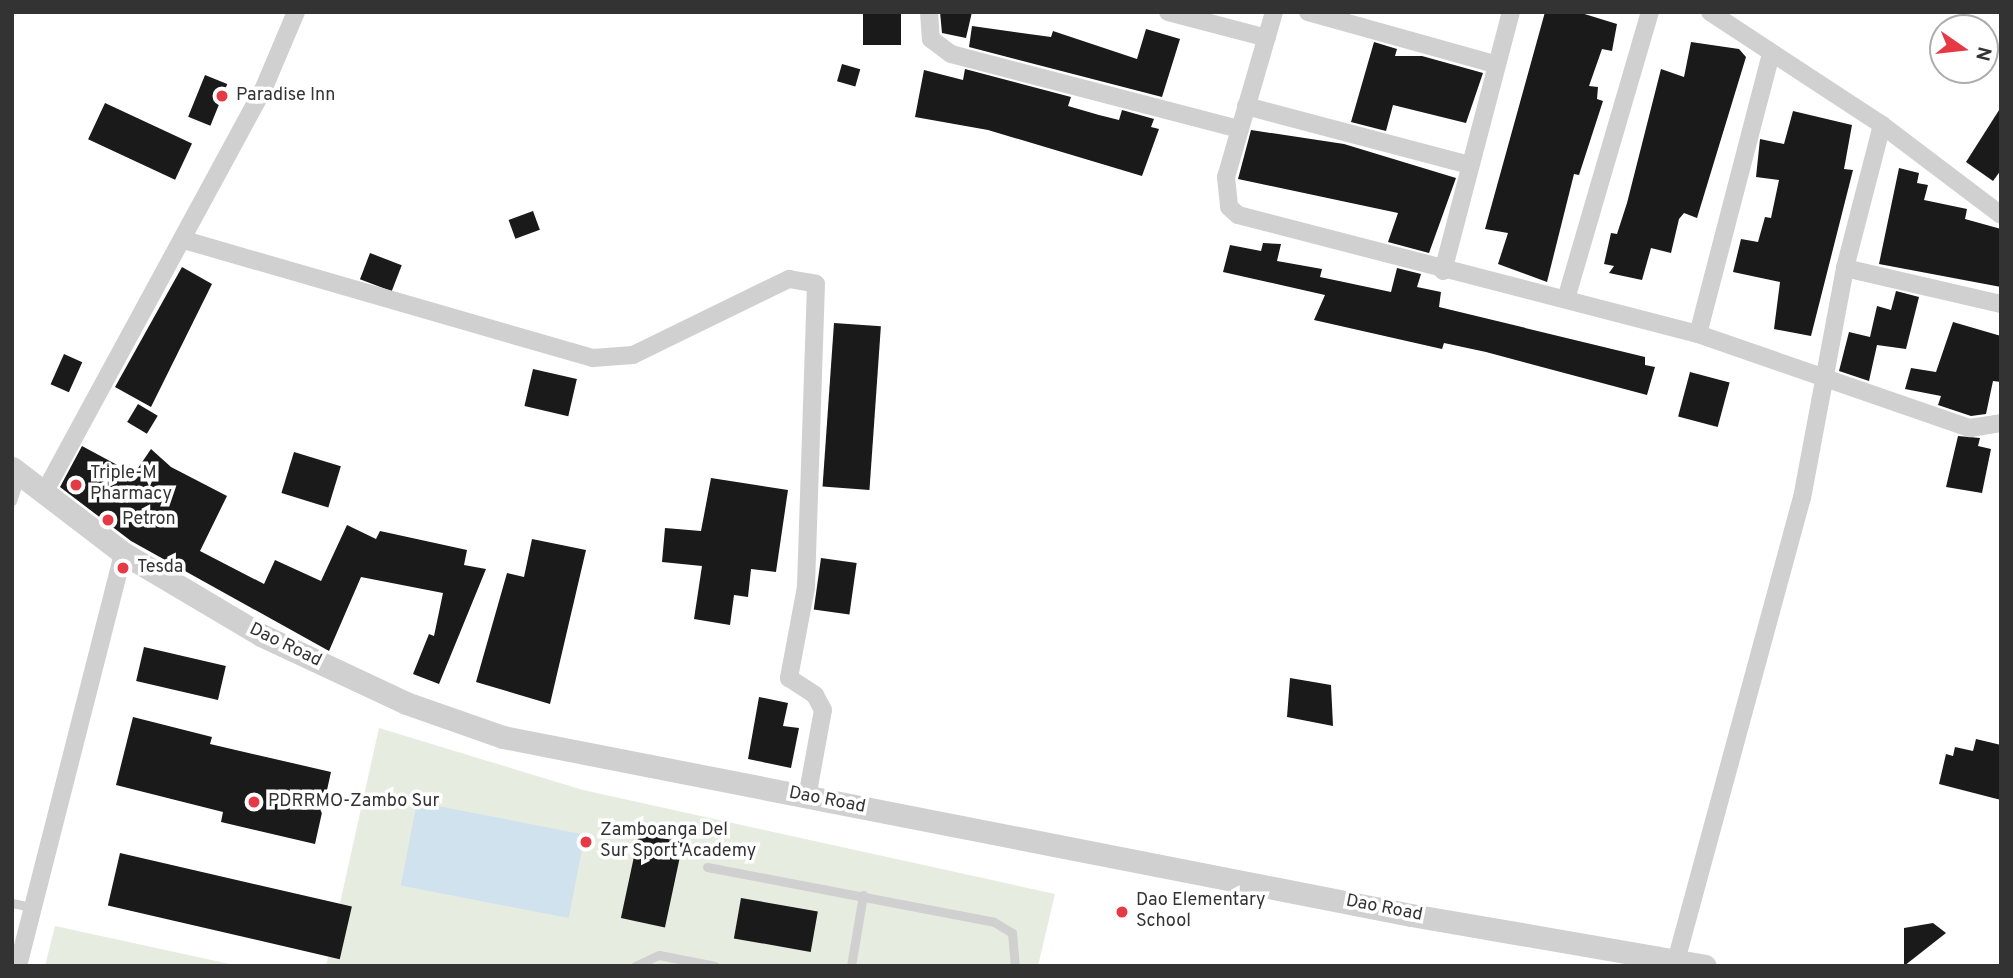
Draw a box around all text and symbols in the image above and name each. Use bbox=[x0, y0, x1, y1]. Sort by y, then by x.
north arrow bbox=[1929, 14, 1999, 84]
text: N bbox=[1969, 44, 1996, 63]
place label: Paradise Inn bbox=[236, 85, 336, 107]
marker: Paradise Inn bbox=[214, 88, 230, 104]
place label: Triple-M Pharmacy bbox=[90, 464, 172, 506]
marker: Triple-M Pharmacy bbox=[68, 477, 84, 493]
place label: Petron bbox=[122, 509, 176, 531]
marker: Petron bbox=[100, 512, 116, 528]
place label: Tesda bbox=[137, 557, 183, 579]
marker: Tesda bbox=[115, 560, 131, 576]
street label: Dao Road bbox=[245, 619, 325, 673]
street label: Dao Road bbox=[787, 783, 867, 819]
place label: PDRRMO-Zambo Sur bbox=[268, 791, 439, 813]
marker: PDRRMO-Zambo Sur bbox=[246, 794, 262, 810]
place label: Zamboanga Del Sur Sport Academy bbox=[600, 821, 757, 864]
marker: Zamboanga Del Sur Sport Academy bbox=[578, 834, 594, 850]
place label: Dao Elementary School bbox=[1136, 891, 1266, 934]
street label: Dao Road bbox=[1344, 891, 1424, 927]
marker: Dao Elementary School bbox=[1114, 904, 1130, 920]

